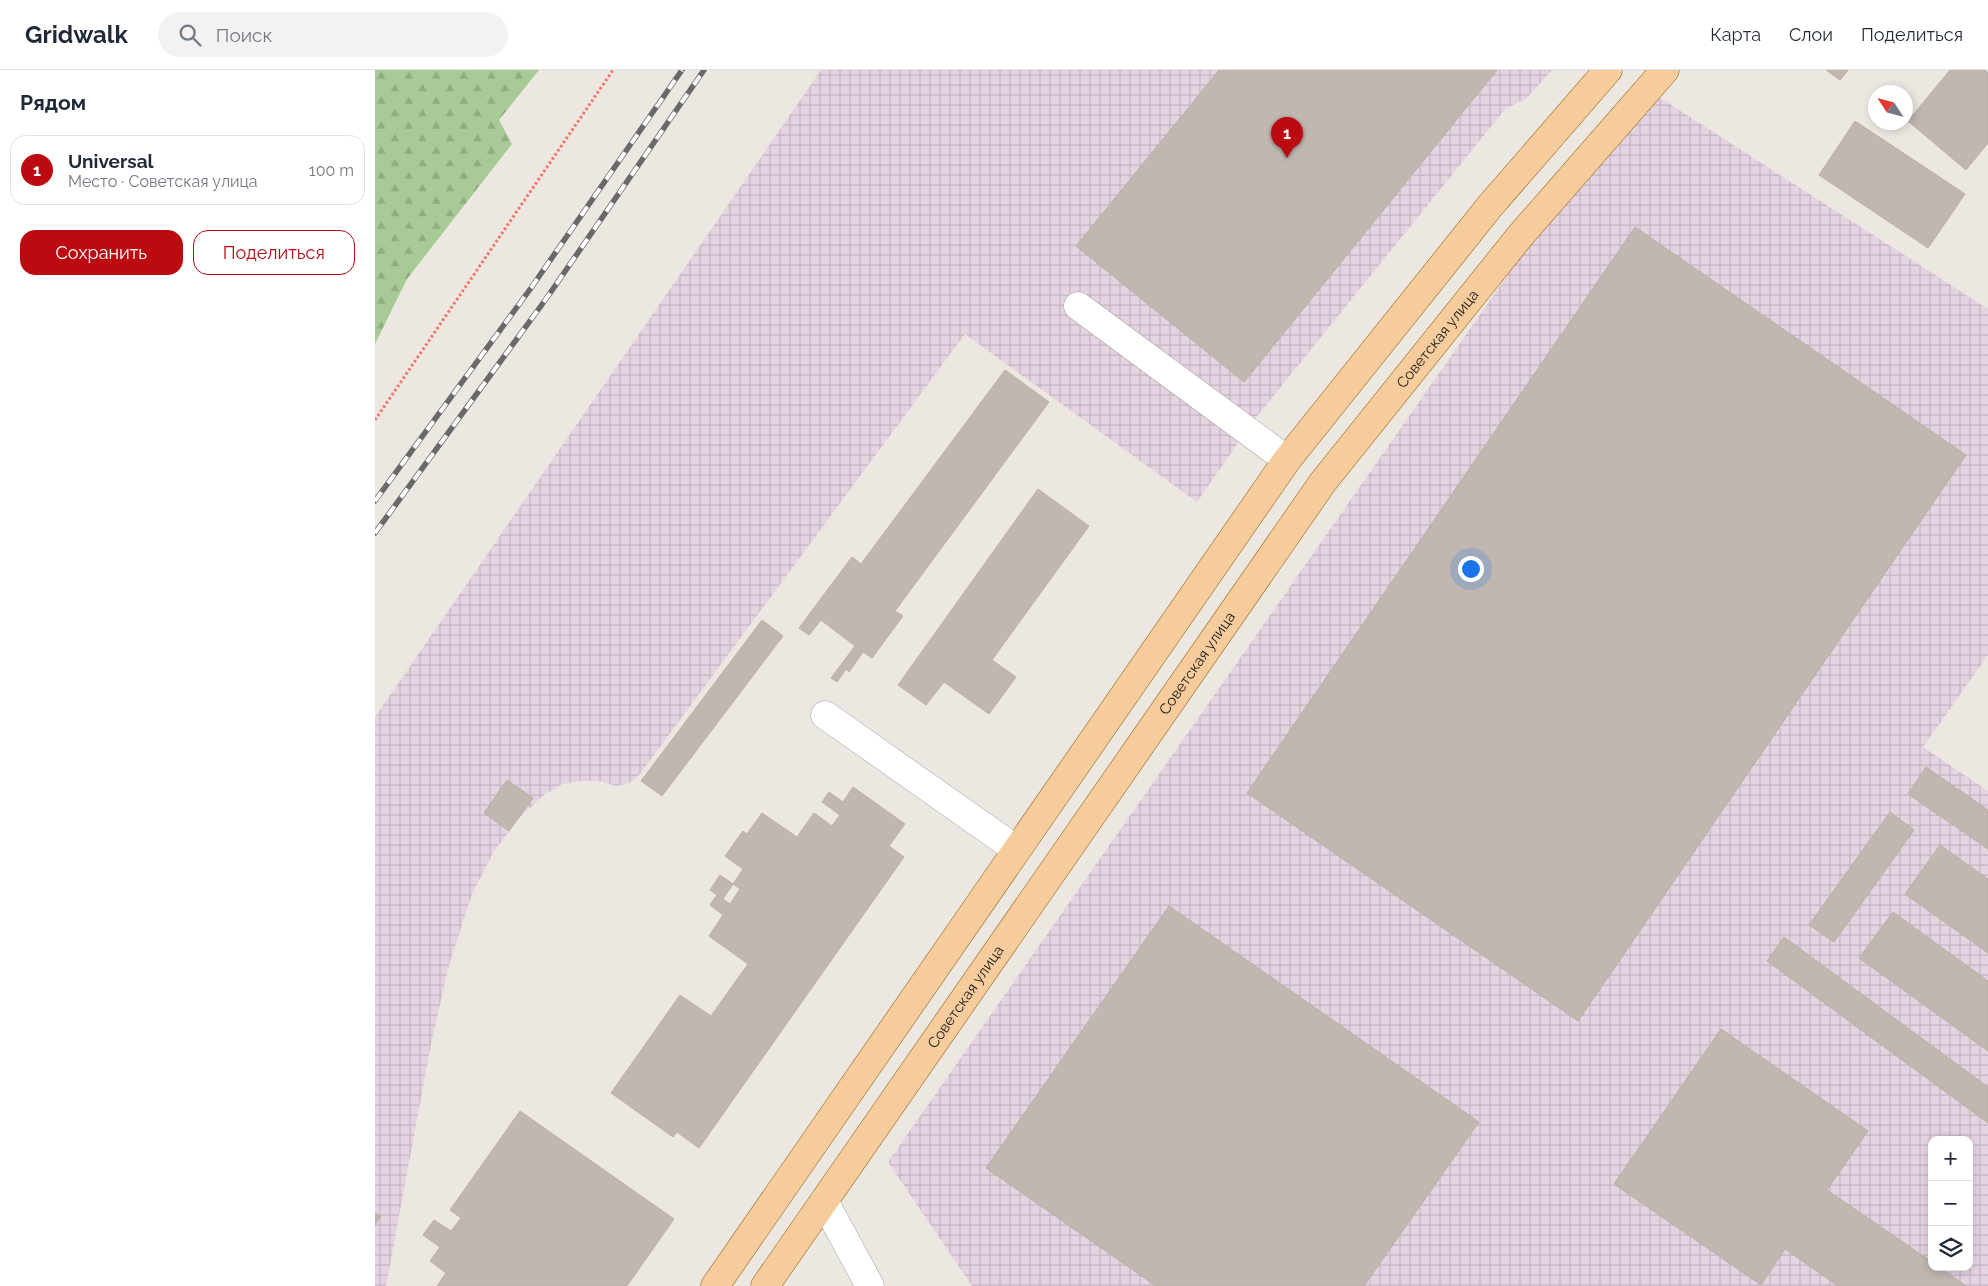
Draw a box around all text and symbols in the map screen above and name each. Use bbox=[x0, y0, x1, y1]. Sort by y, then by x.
search box bbox=[158, 12, 508, 57]
text: Gridwalk bbox=[25, 20, 128, 49]
icon: search bbox=[176, 21, 204, 49]
text: Поиск bbox=[216, 24, 272, 46]
text: Карта bbox=[1710, 24, 1761, 45]
text: Слои bbox=[1789, 24, 1833, 45]
text: Поделиться bbox=[1861, 24, 1963, 45]
north arrow bbox=[1868, 85, 1913, 130]
text: Рядом bbox=[20, 90, 86, 115]
pin: 1 bbox=[1271, 117, 1303, 158]
text: Universal bbox=[68, 150, 154, 172]
text: 1 bbox=[33, 161, 41, 180]
text: 100 m bbox=[309, 161, 354, 180]
text: Место · Советская улица bbox=[68, 172, 257, 191]
button: Сохранить bbox=[20, 230, 183, 275]
button: Поделиться bbox=[193, 230, 355, 275]
street label: Советская улица bbox=[1393, 286, 1482, 392]
your location bbox=[1458, 556, 1484, 582]
street label: Советская улица bbox=[1155, 608, 1239, 718]
street label: Советская улица bbox=[924, 942, 1008, 1052]
map controls bbox=[1928, 1136, 1973, 1271]
button: + bbox=[1928, 1136, 1973, 1181]
button: − bbox=[1928, 1181, 1973, 1226]
button: layers bbox=[1928, 1226, 1973, 1271]

